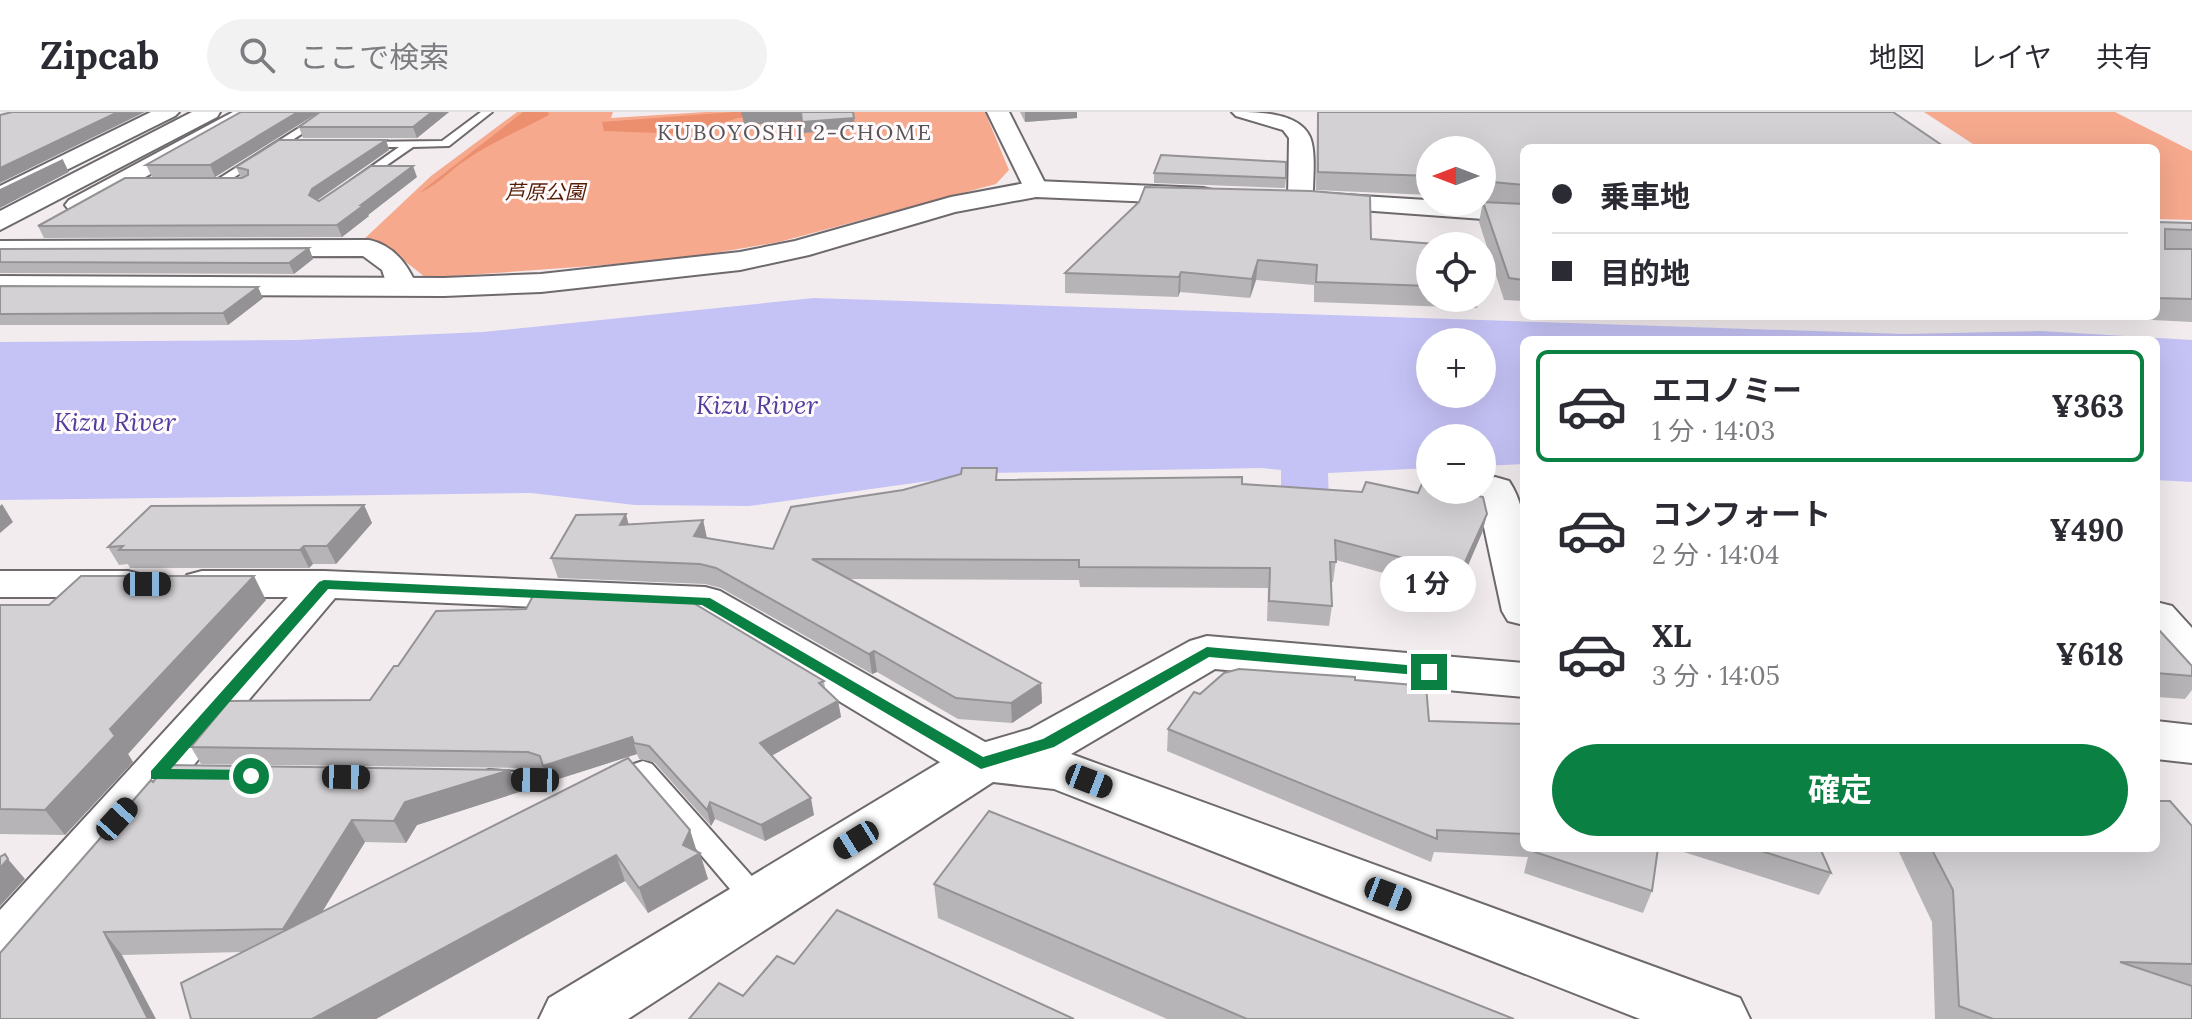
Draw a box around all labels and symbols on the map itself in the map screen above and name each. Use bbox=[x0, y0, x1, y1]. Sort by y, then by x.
district label: KUBOYOSHI 2-CHOME bbox=[657, 118, 933, 146]
north arrow bbox=[1416, 136, 1496, 216]
park label: 芦原公園 bbox=[505, 179, 588, 204]
water label: Kizu River bbox=[696, 388, 818, 421]
water label: Kizu River bbox=[54, 405, 176, 438]
callout: 1 分 bbox=[1381, 556, 1477, 612]
car bbox=[123, 572, 171, 596]
route end bbox=[1411, 654, 1447, 690]
route start bbox=[233, 758, 269, 794]
car bbox=[1062, 761, 1116, 801]
car bbox=[322, 765, 370, 789]
car bbox=[511, 768, 559, 792]
car bbox=[92, 793, 142, 845]
car bbox=[829, 817, 883, 863]
car bbox=[1361, 874, 1415, 914]

